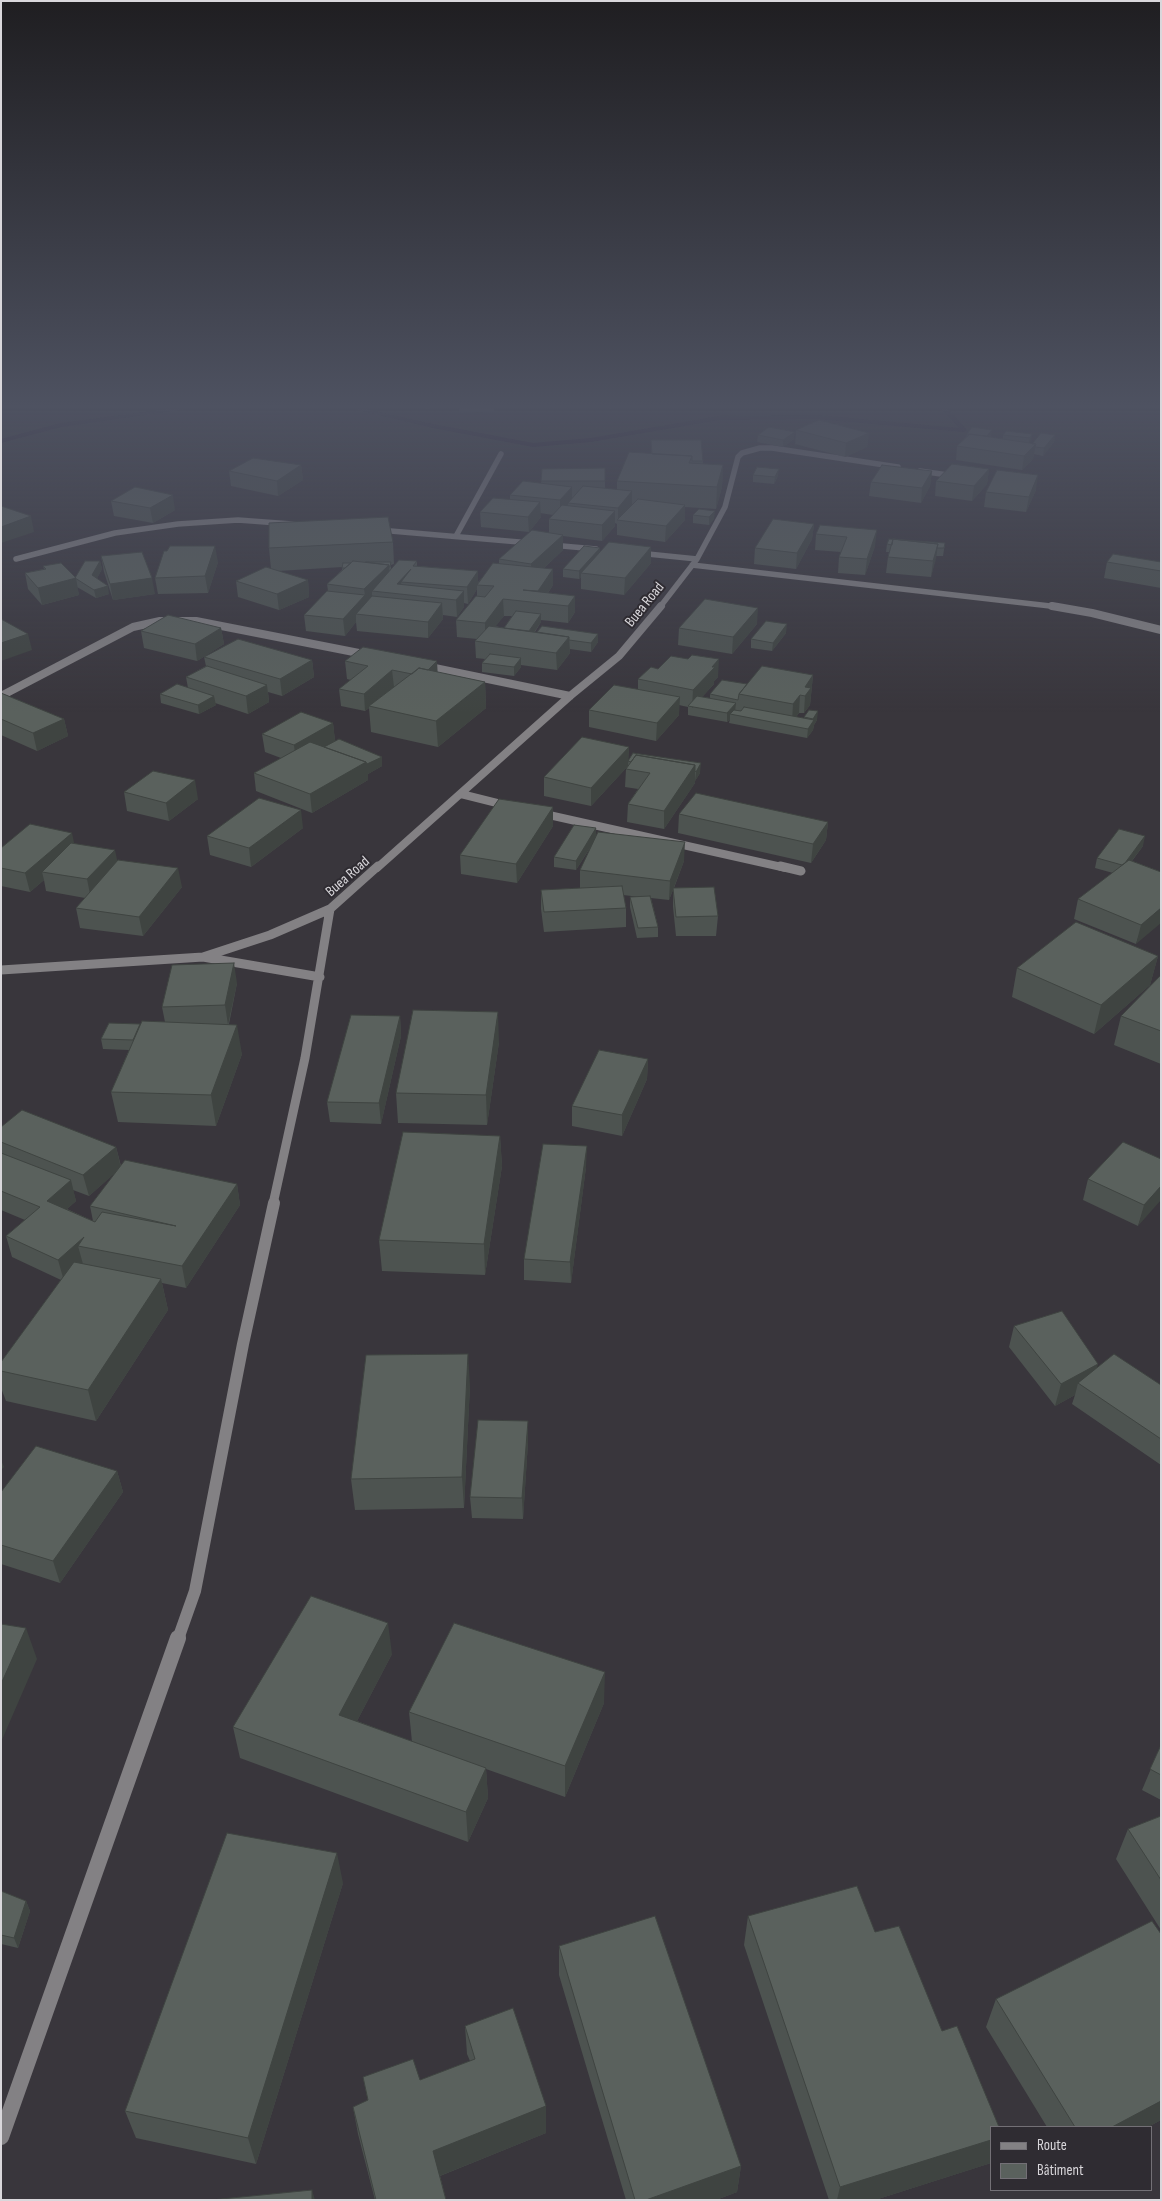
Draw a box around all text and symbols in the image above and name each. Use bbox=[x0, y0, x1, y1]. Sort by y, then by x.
street label: Buea Road bbox=[622, 579, 668, 631]
street label: Buea Road bbox=[322, 853, 374, 901]
legend bbox=[990, 2126, 1152, 2191]
text: Route bbox=[1037, 2136, 1067, 2155]
text: Bâtiment bbox=[1037, 2161, 1084, 2180]

